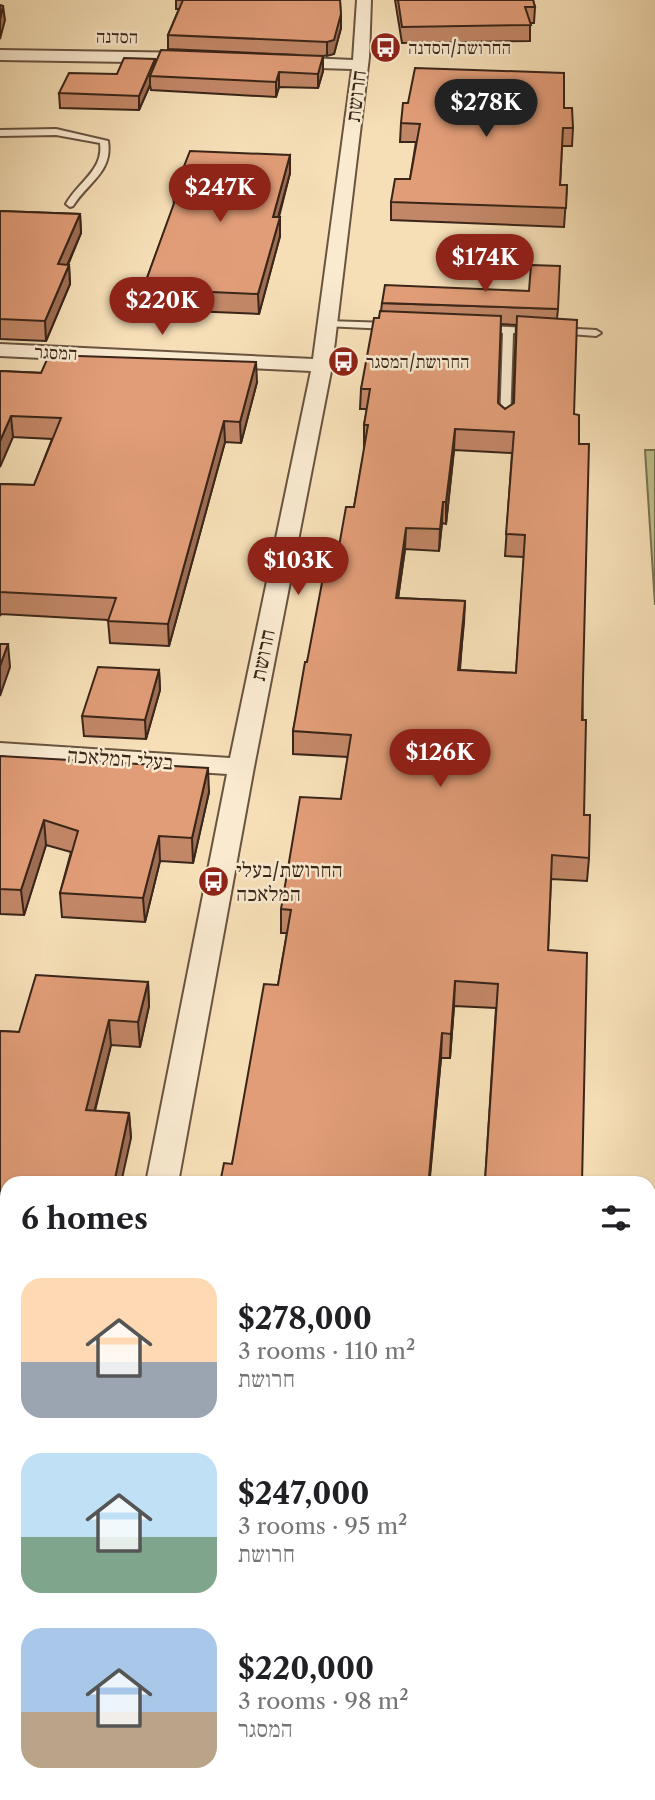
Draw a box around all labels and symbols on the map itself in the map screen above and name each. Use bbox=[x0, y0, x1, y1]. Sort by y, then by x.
street label: הסדנה bbox=[96, 26, 138, 48]
bus stop icon: החרושת/הסדנה bbox=[368, 31, 402, 65]
place label: החרושת/הסדנה bbox=[408, 37, 511, 59]
street label: חרושת bbox=[340, 69, 371, 123]
pin: $278K bbox=[437, 80, 535, 139]
pin: $247K bbox=[171, 164, 269, 224]
pin: $174K bbox=[436, 234, 534, 294]
pin: $220K bbox=[113, 278, 211, 337]
street label: המסגר bbox=[34, 341, 78, 365]
bus stop icon: החרושת/המסגר bbox=[326, 345, 360, 379]
place label: החרושת/המסגר bbox=[366, 351, 470, 373]
pin: $103K bbox=[249, 538, 347, 597]
street label: חרושת bbox=[245, 627, 280, 683]
pin: $126K bbox=[391, 730, 489, 789]
street label: בעלי המלאכה bbox=[66, 742, 174, 775]
place label: החרושת/בעלי המלאכה bbox=[236, 857, 343, 906]
bus stop icon: החרושת/בעלי המלאכה bbox=[196, 865, 230, 899]

